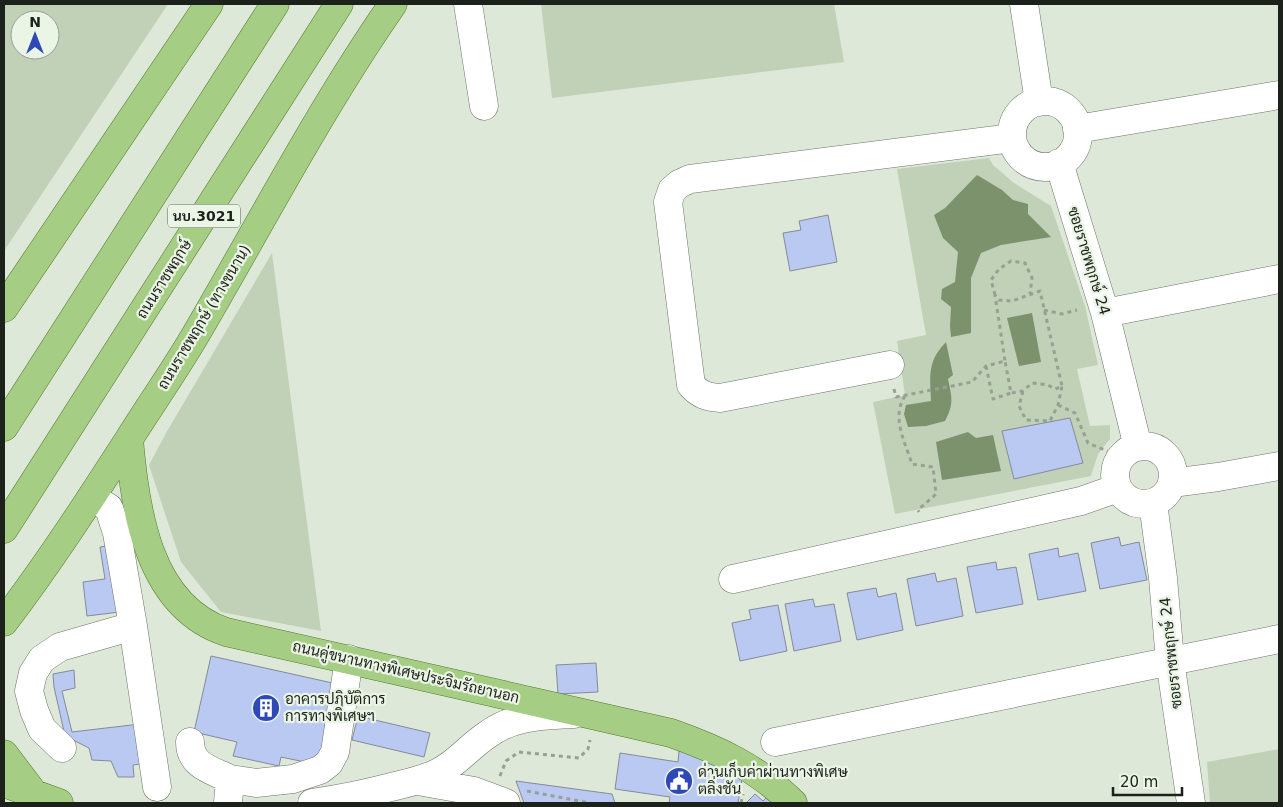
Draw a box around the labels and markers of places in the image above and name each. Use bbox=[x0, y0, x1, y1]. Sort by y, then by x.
place label: อาคารปฏิบัติการ การทางพิเศษฯ bbox=[285, 690, 386, 725]
building icon: อาคารปฏิบัติการ การทางพิเศษฯ bbox=[251, 693, 281, 723]
place label: ด่านเก็บค่าผ่านทางพิเศษ ตลิ่งชัน bbox=[698, 761, 849, 798]
public building icon: ด่านเก็บค่าผ่านทางพิเศษ ตลิ่งชัน bbox=[664, 766, 694, 796]

